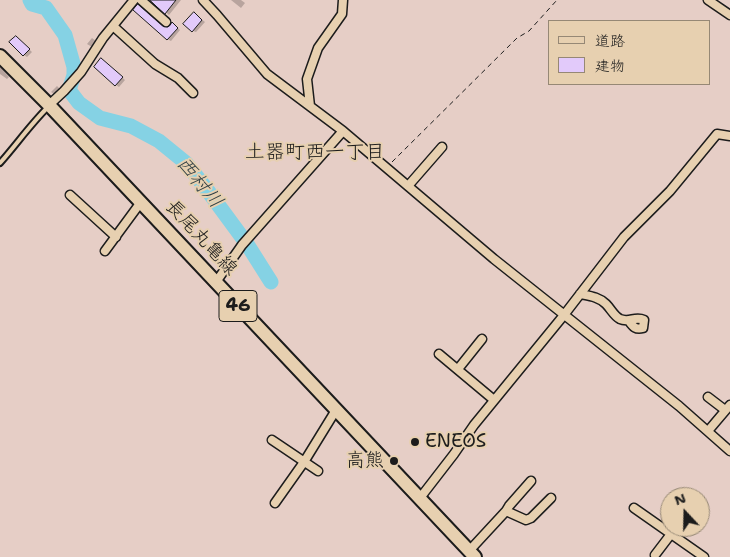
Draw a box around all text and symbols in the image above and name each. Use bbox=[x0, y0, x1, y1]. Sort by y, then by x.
legend bbox=[548, 20, 710, 85]
text: 道路 bbox=[595, 31, 625, 51]
text: 建物 bbox=[595, 56, 625, 76]
district label: 土器町西一丁目 bbox=[245, 141, 385, 165]
water label: 西村川 bbox=[171, 152, 227, 214]
street label: 長尾丸亀線 bbox=[160, 195, 242, 281]
road number: 46 bbox=[219, 290, 257, 322]
place label: ENEOS bbox=[425, 431, 486, 453]
marker: ENEOS bbox=[409, 436, 421, 448]
place label: 高熊 bbox=[346, 450, 384, 472]
marker: 高熊 bbox=[388, 455, 400, 467]
north arrow bbox=[660, 487, 710, 537]
text: N bbox=[672, 489, 688, 509]

